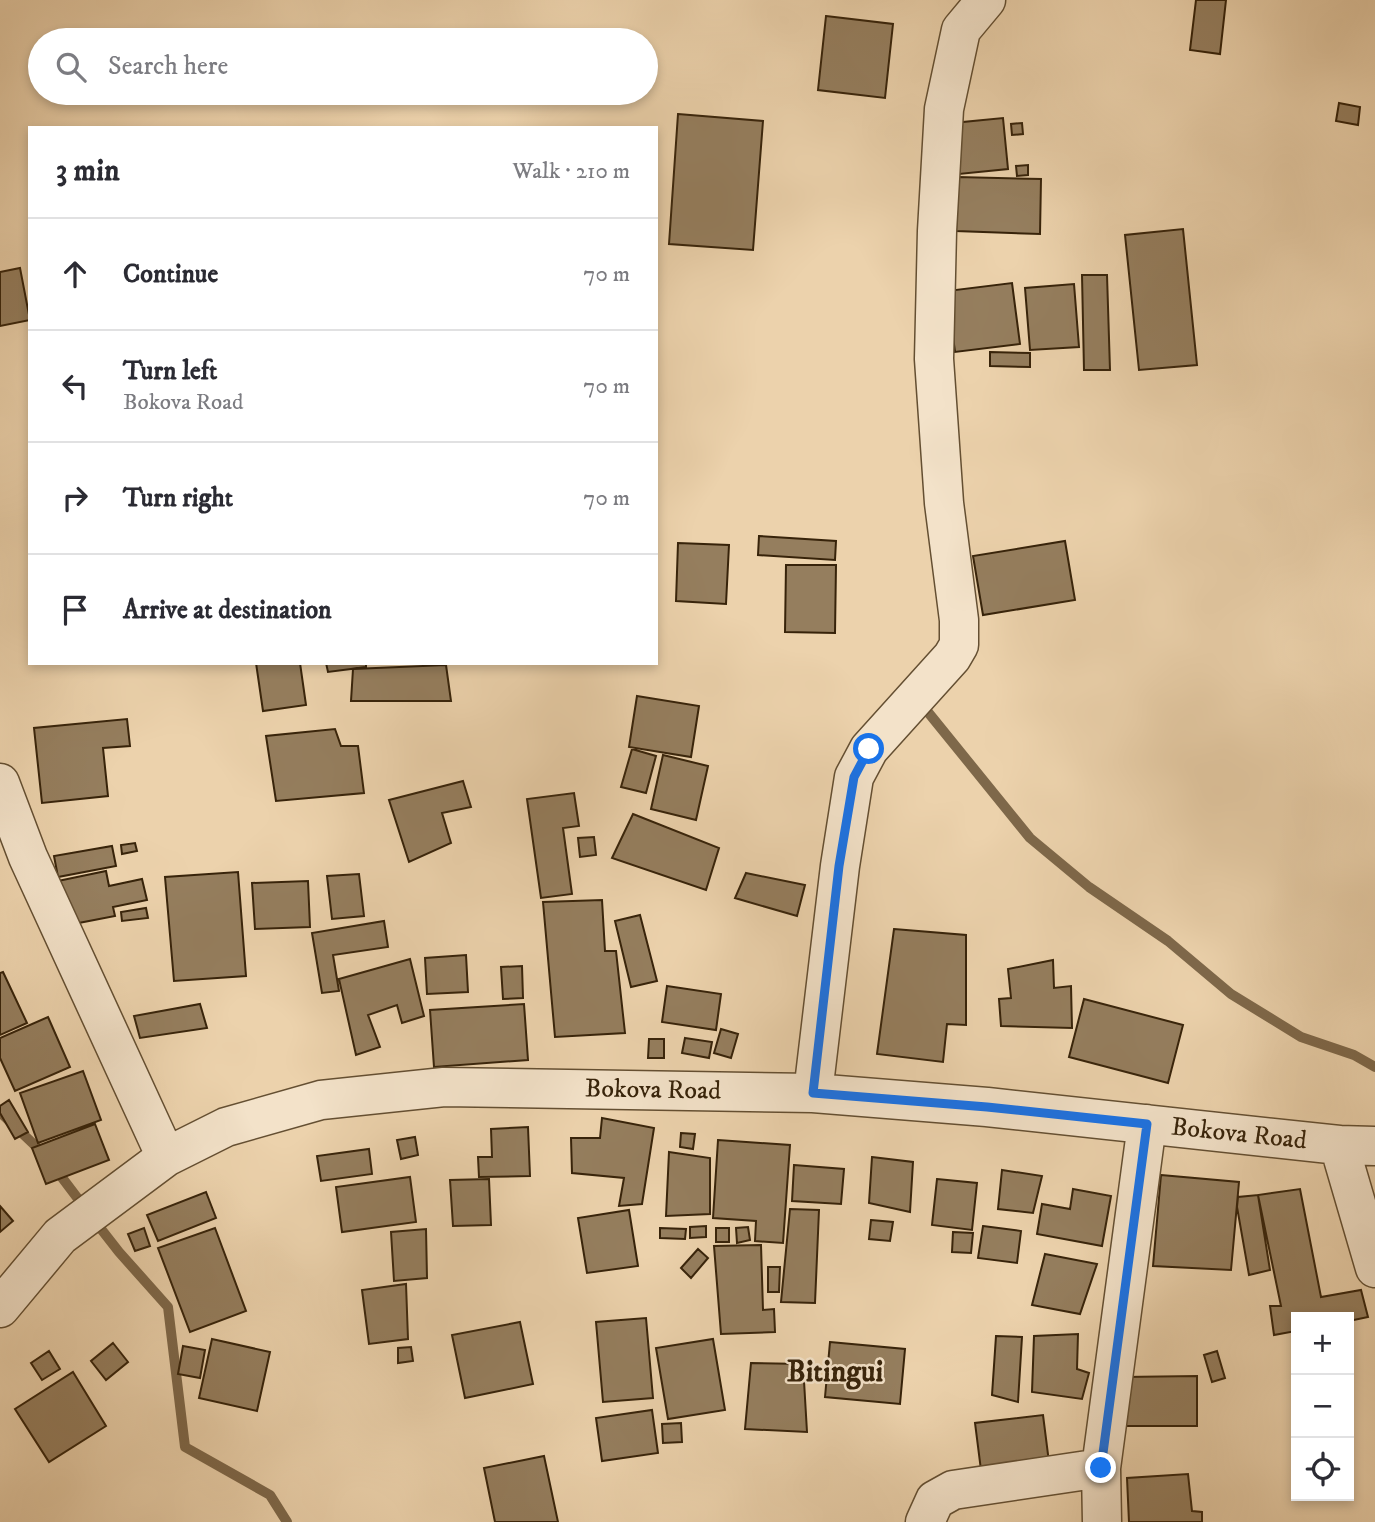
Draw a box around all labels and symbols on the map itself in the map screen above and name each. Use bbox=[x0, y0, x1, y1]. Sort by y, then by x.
route start bbox=[853, 733, 884, 764]
street label: Bokova Road bbox=[585, 1072, 721, 1108]
street label: Bokova Road bbox=[1170, 1110, 1308, 1158]
district label: Bitingui bbox=[787, 1354, 883, 1391]
route end bbox=[1085, 1452, 1116, 1483]

